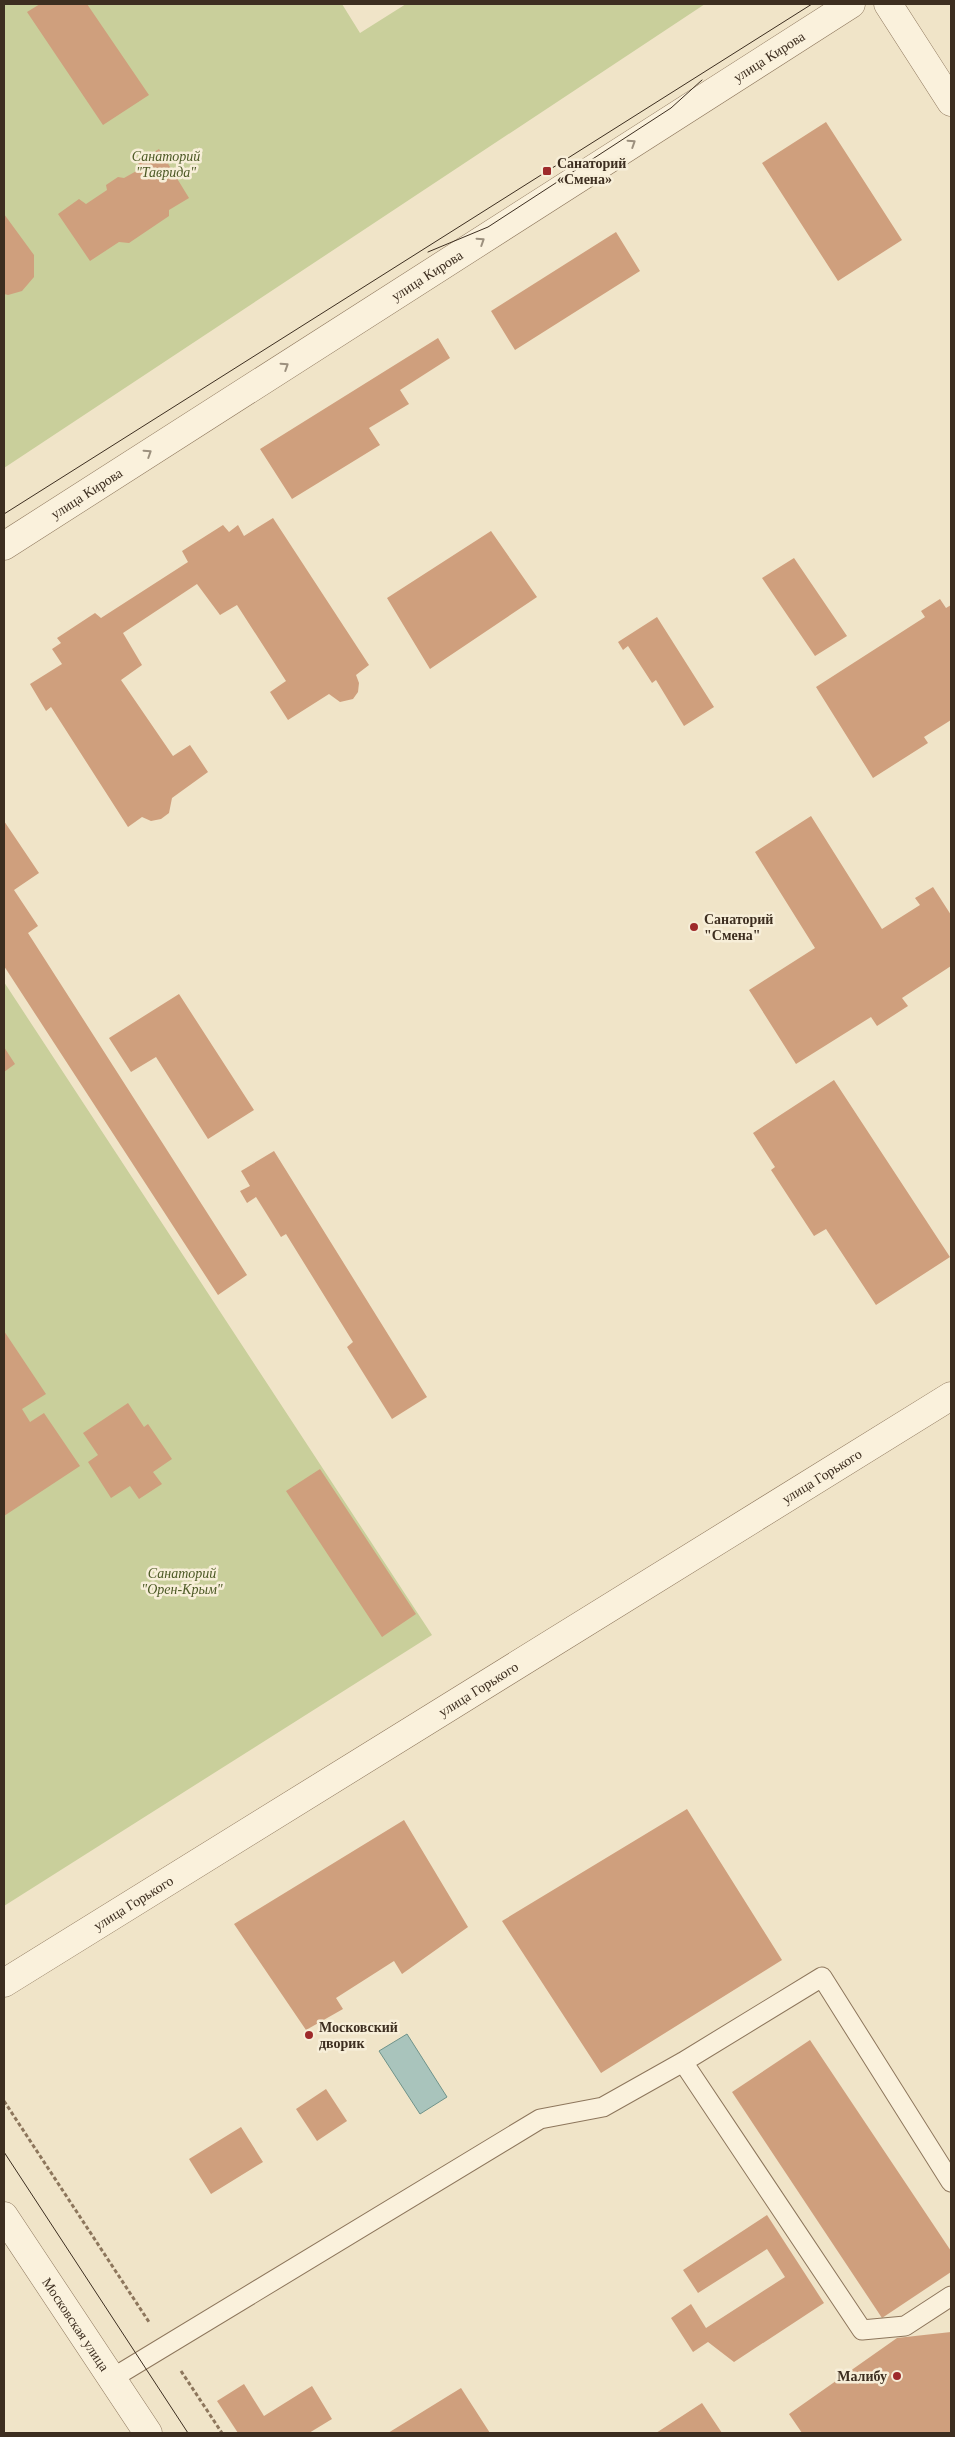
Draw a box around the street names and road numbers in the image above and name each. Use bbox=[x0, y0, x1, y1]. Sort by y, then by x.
street label: улица Кирова bbox=[730, 28, 808, 85]
street label: улица Кирова bbox=[388, 247, 466, 304]
street label: улица Кирова bbox=[48, 464, 126, 521]
street label: улица Горького bbox=[779, 1446, 864, 1506]
street label: улица Горького bbox=[436, 1659, 521, 1719]
street label: улица Горького bbox=[91, 1873, 176, 1933]
street label: Московская улица bbox=[40, 2275, 113, 2374]

